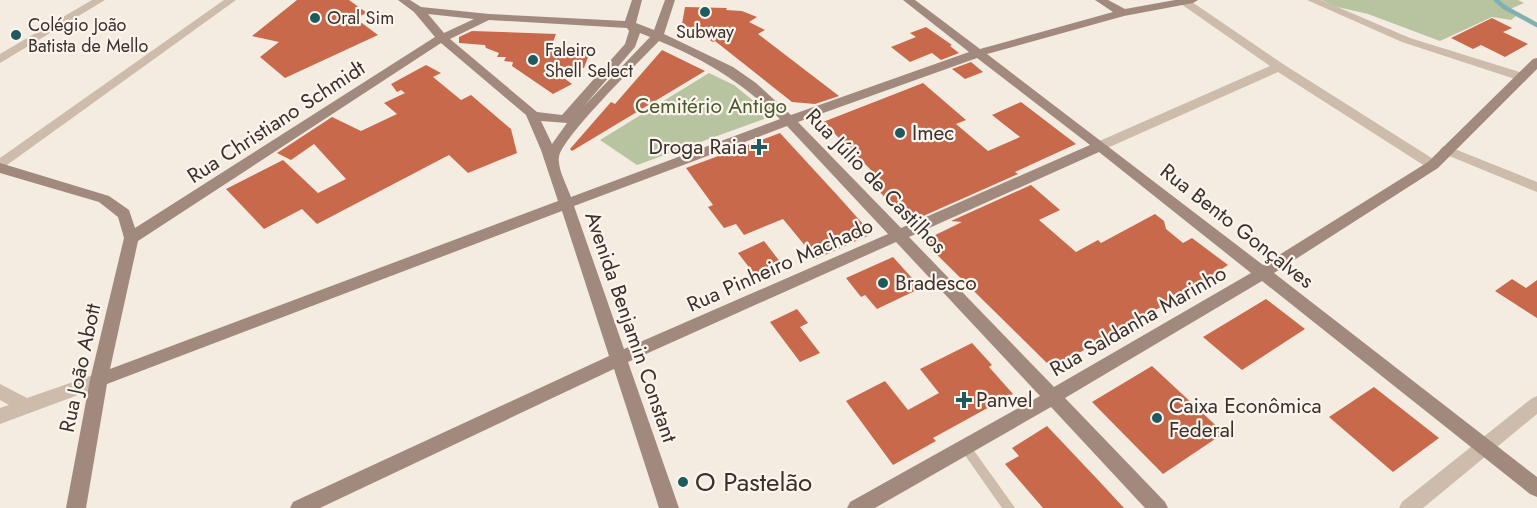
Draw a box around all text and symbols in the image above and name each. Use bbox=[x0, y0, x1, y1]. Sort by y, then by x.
place label: Oral Sim bbox=[327, 5, 394, 31]
marker: Subway bbox=[698, 5, 712, 19]
marker: Oral Sim bbox=[308, 11, 322, 25]
place label: Colégio João Batista de Mello bbox=[28, 12, 148, 59]
place label: Subway bbox=[676, 19, 734, 45]
marker: Colégio João Batista de Mello bbox=[9, 28, 23, 42]
place label: Faleiro Shell Select bbox=[545, 37, 633, 84]
street label: Rua Christiano Schmidt bbox=[181, 53, 371, 191]
marker: Faleiro Shell Select bbox=[526, 53, 540, 67]
park label: Cemitério Antigo bbox=[635, 91, 787, 121]
street label: Rua Júlio de Castilhos bbox=[799, 102, 953, 260]
place label: Imec bbox=[912, 118, 954, 148]
marker: Imec bbox=[893, 126, 907, 140]
place label: Droga Raia bbox=[649, 132, 747, 162]
marker: Droga Raia bbox=[752, 140, 766, 154]
street label: Rua Bento Gonçalves bbox=[1154, 156, 1320, 296]
street label: Avenida Benjamin Constant bbox=[577, 208, 685, 446]
street label: Rua Pinheiro Machado bbox=[682, 210, 878, 320]
street label: Rua Saldanha Marinho bbox=[1044, 258, 1232, 384]
place label: Bradesco bbox=[895, 268, 977, 298]
marker: Bradesco bbox=[876, 276, 890, 290]
street label: Rua João Abott bbox=[52, 301, 108, 435]
place label: Panvel bbox=[976, 385, 1032, 415]
place label: Caixa Econômica Federal bbox=[1169, 391, 1322, 445]
marker: Panvel bbox=[957, 393, 971, 407]
marker: Caixa Econômica Federal bbox=[1150, 411, 1164, 425]
place label: O Pastelão bbox=[695, 463, 812, 501]
marker: O Pastelão bbox=[676, 475, 690, 489]

